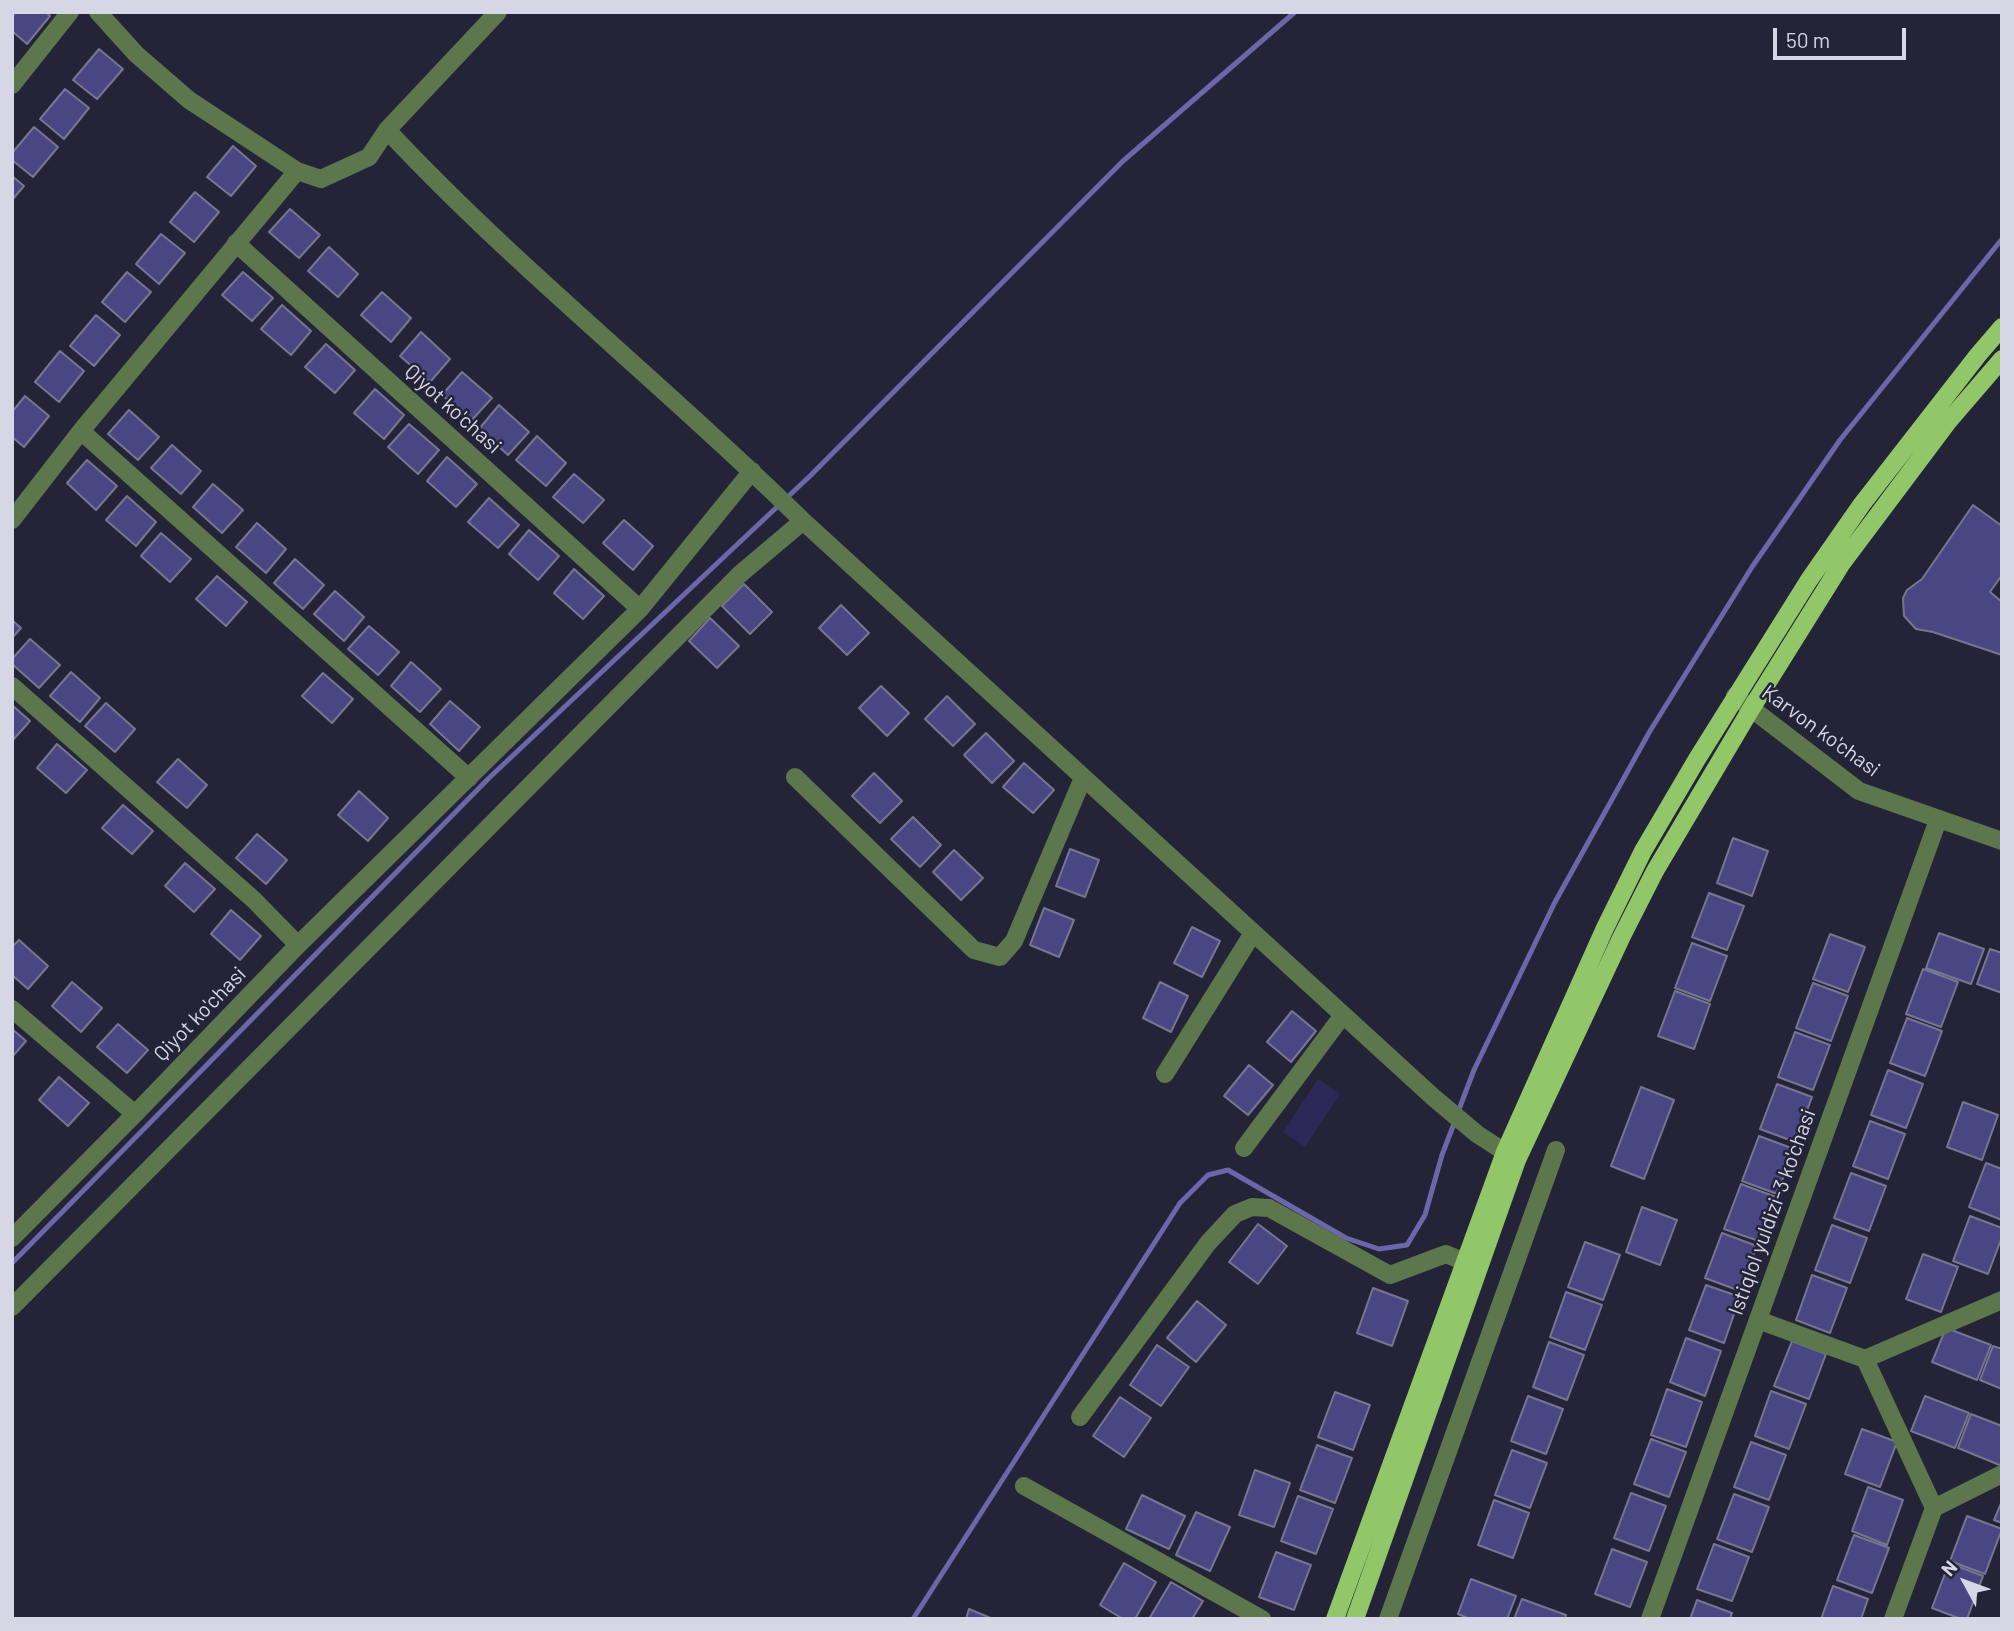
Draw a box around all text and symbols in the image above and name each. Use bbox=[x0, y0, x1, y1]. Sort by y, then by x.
scale bar bbox=[1776, 14, 1909, 58]
text: 50 m bbox=[1786, 27, 1830, 52]
street label: Qiyot ko'chasi bbox=[399, 359, 507, 459]
street label: Karvon ko'chasi bbox=[1757, 680, 1885, 782]
street label: Qiyot ko'chasi bbox=[149, 962, 251, 1066]
street label: Istiqlol yuldizi-3 ko'chasi bbox=[1723, 1106, 1821, 1318]
north arrow bbox=[1930, 1547, 2000, 1617]
text: N bbox=[1936, 1556, 1962, 1580]

